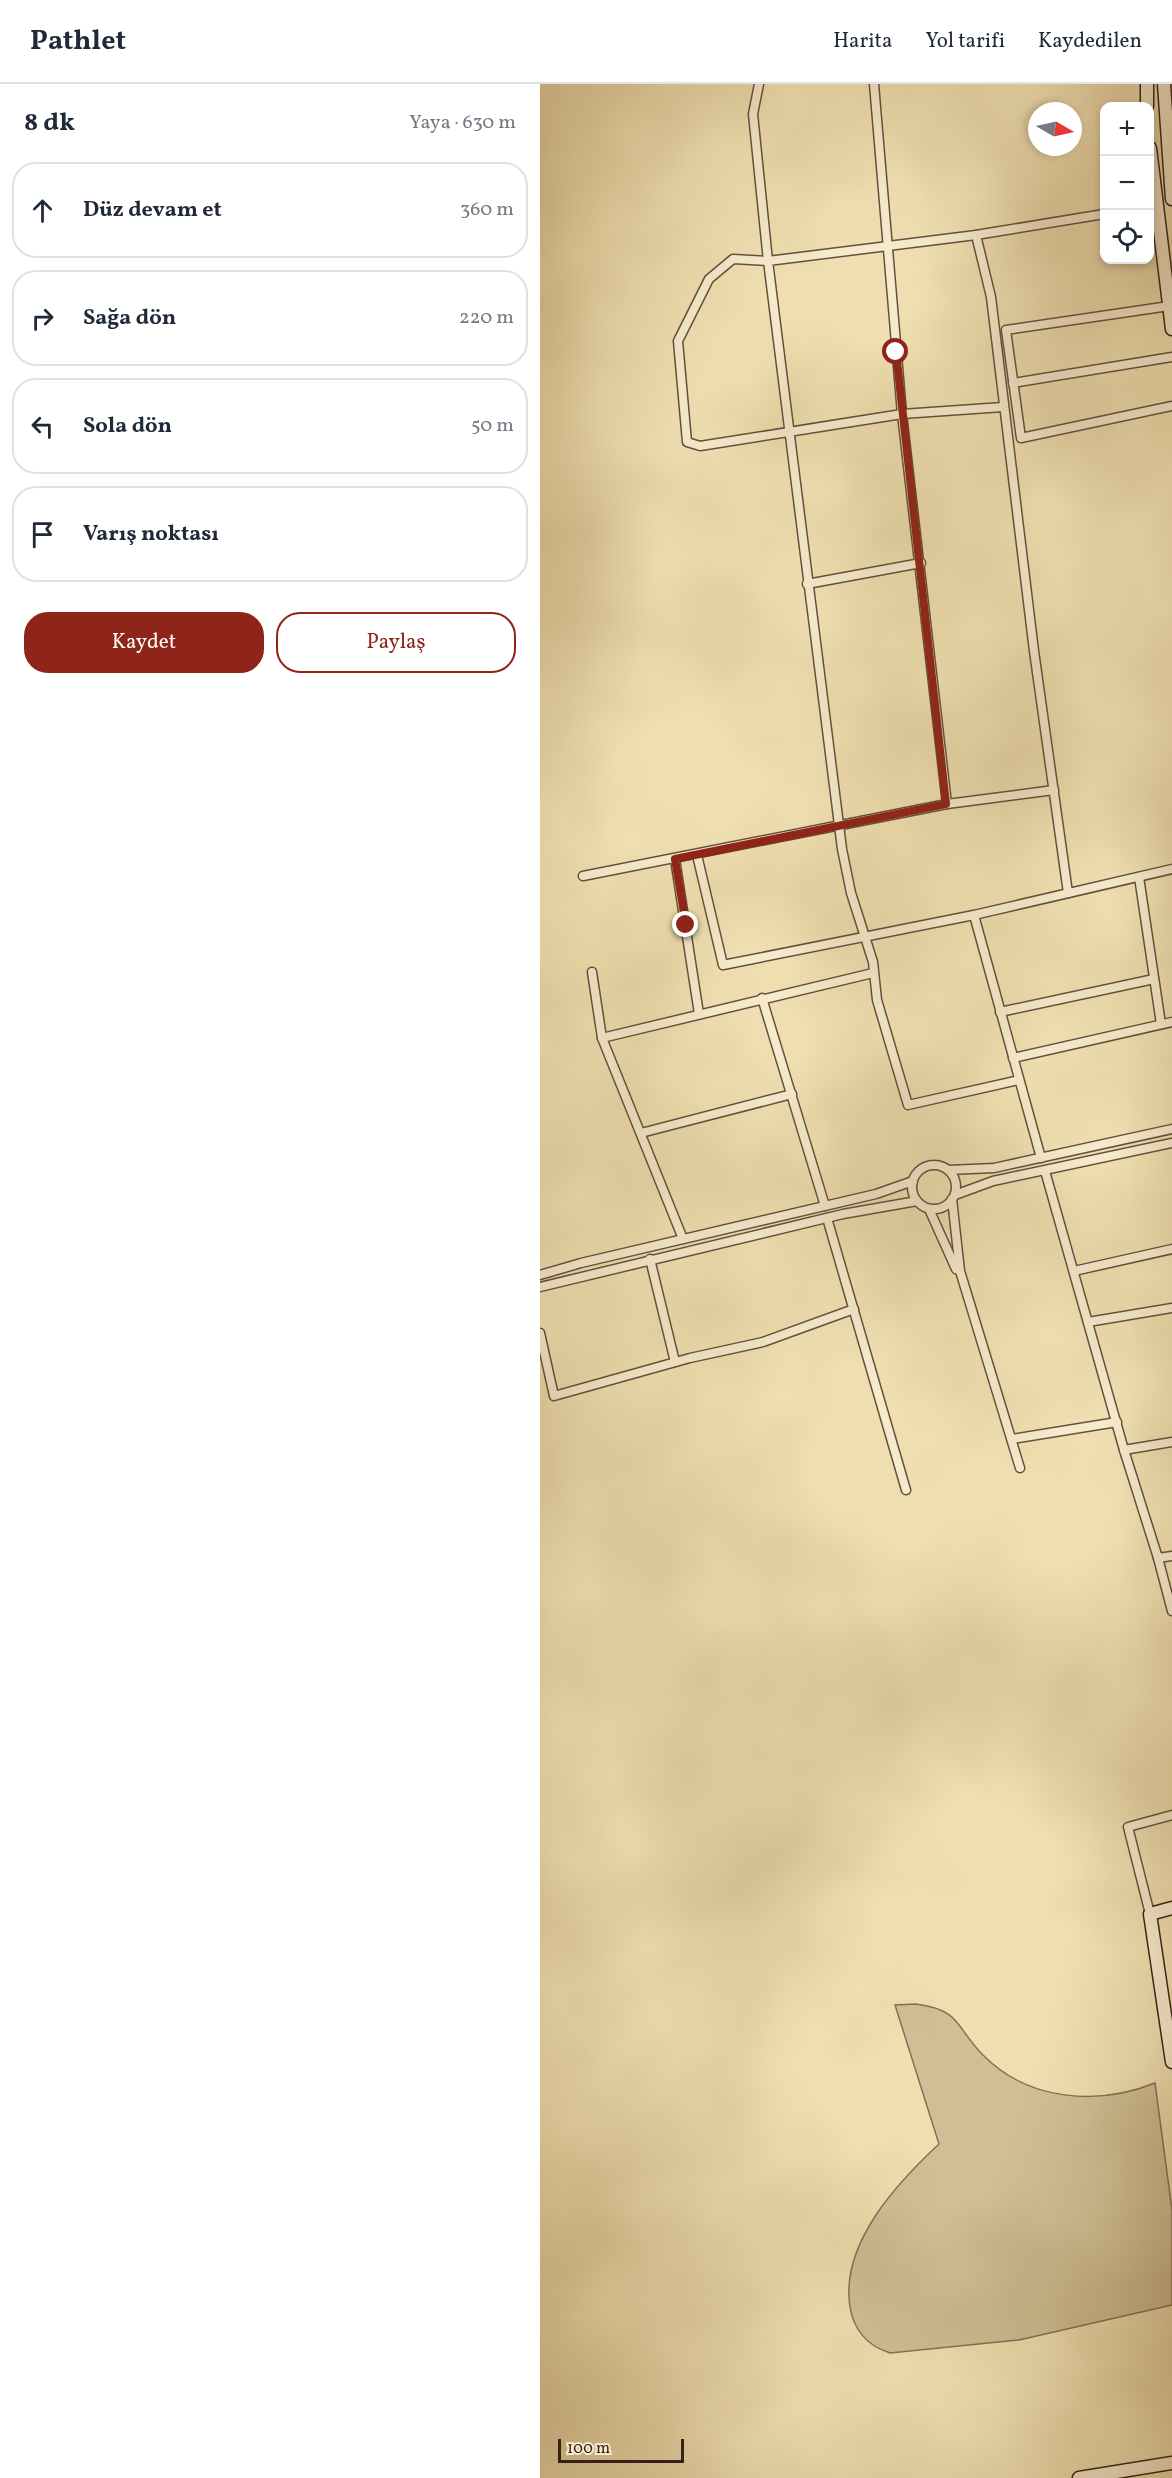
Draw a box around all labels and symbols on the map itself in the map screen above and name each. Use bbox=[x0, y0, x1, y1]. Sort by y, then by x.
north arrow bbox=[1028, 102, 1082, 156]
route start bbox=[882, 338, 908, 364]
route end bbox=[672, 911, 698, 937]
scale bar bbox=[558, 2436, 684, 2464]

